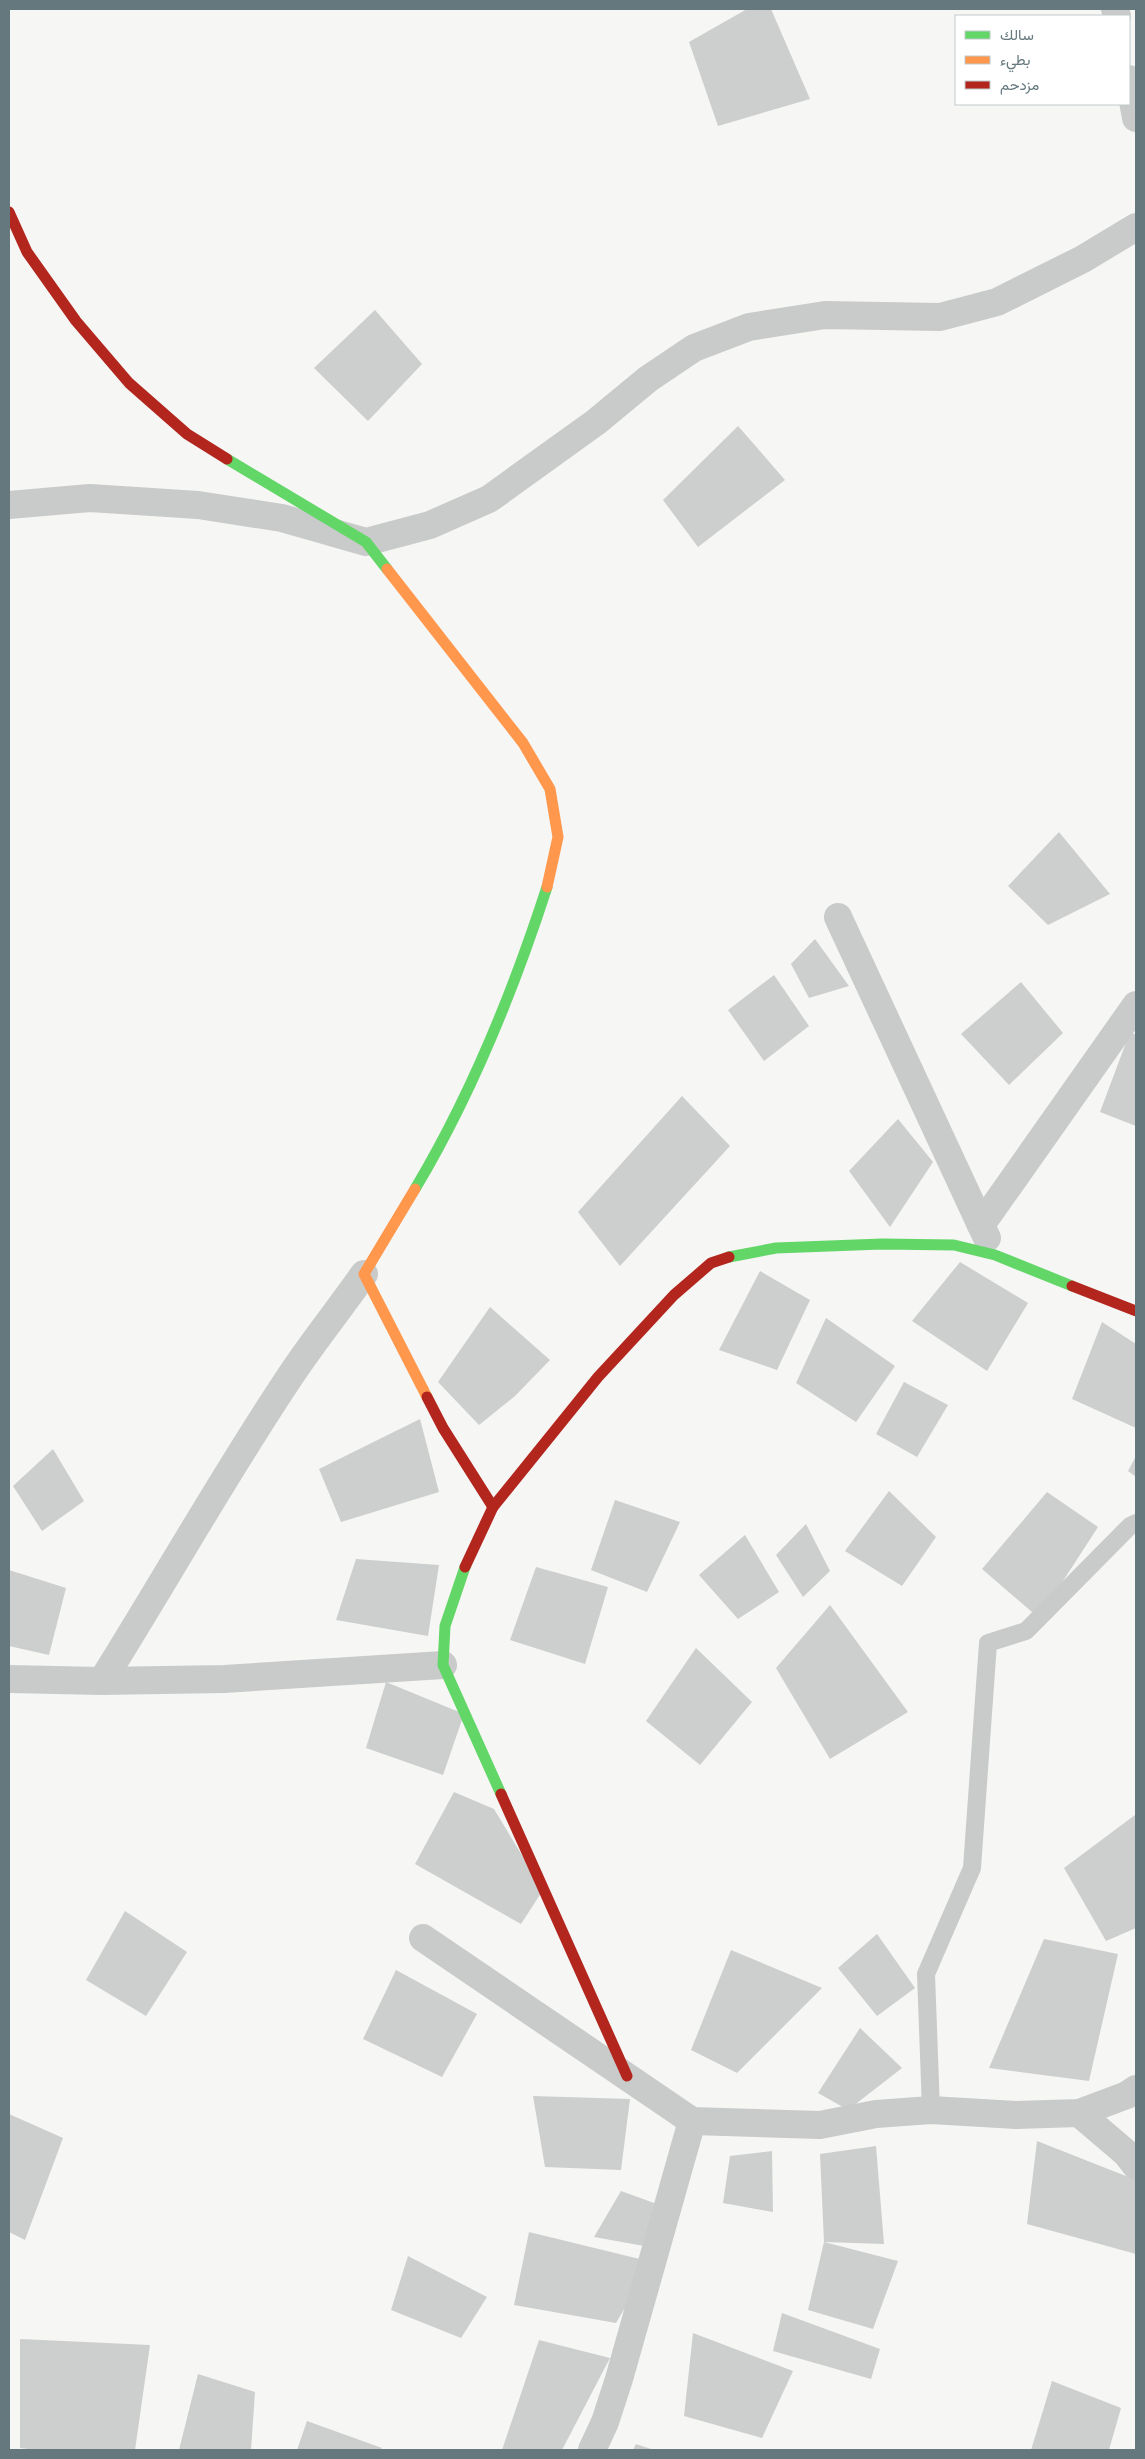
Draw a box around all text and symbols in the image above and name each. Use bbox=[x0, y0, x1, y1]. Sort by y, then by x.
legend bbox=[955, 15, 1130, 105]
text: سالك bbox=[1000, 24, 1034, 45]
text: بطيء bbox=[1000, 49, 1030, 73]
text: مزدحم bbox=[1000, 74, 1039, 95]

